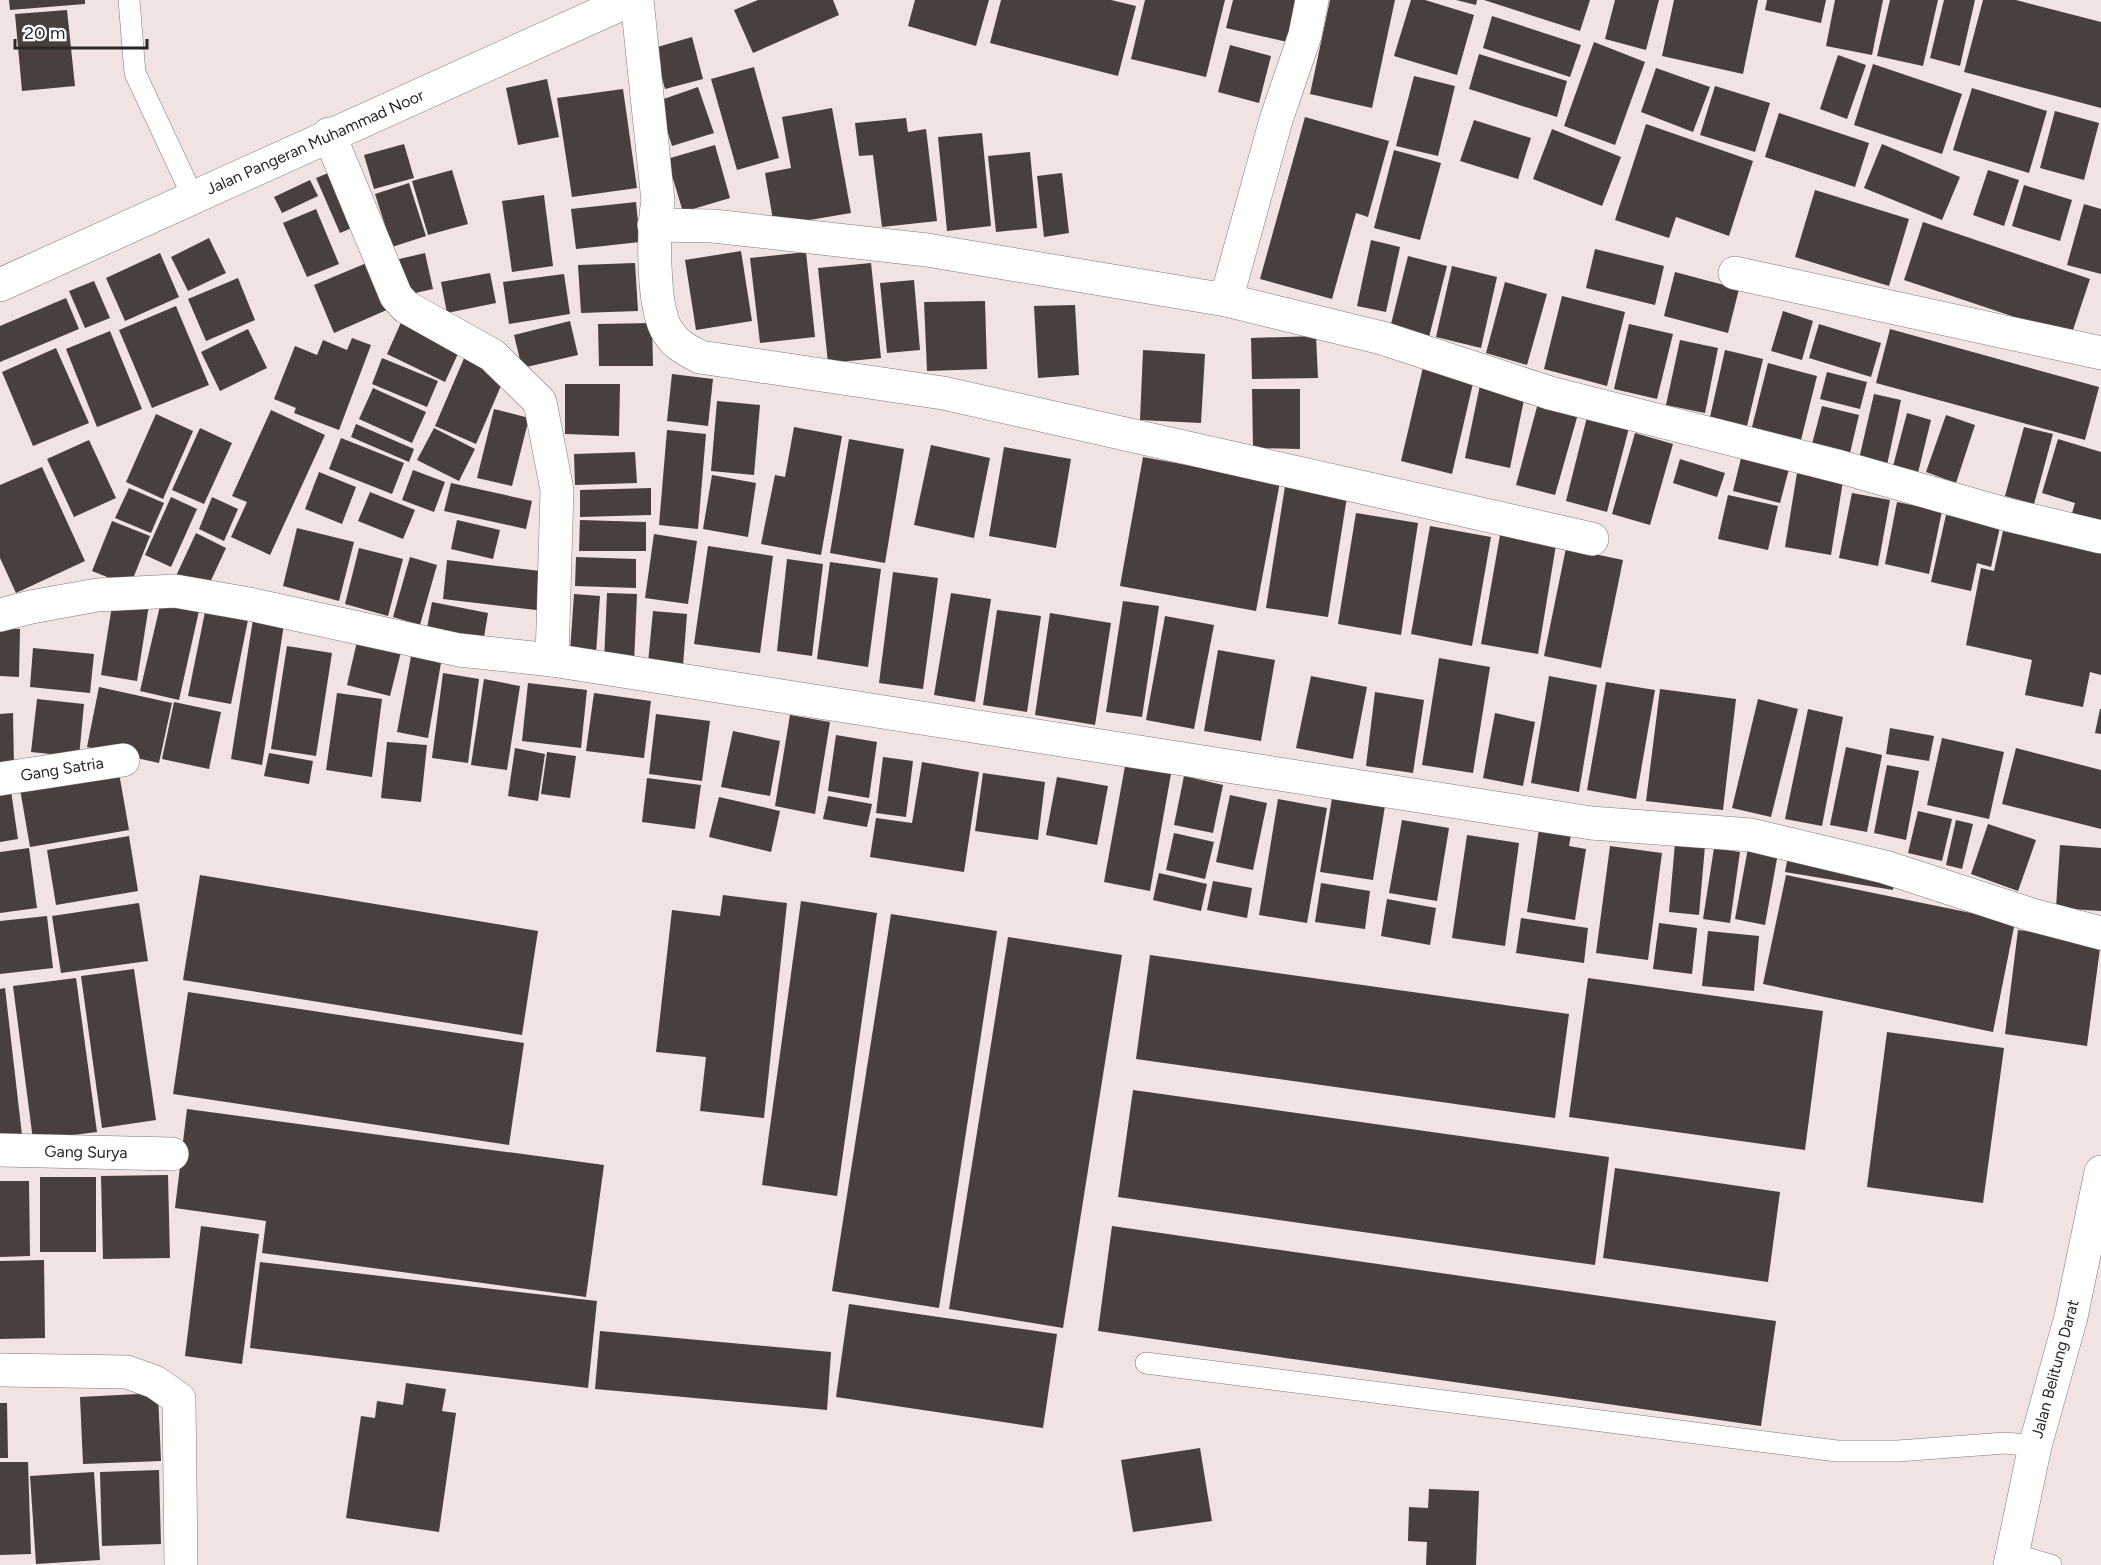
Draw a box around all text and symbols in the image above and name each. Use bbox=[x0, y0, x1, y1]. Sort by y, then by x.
scale bar bbox=[15, 12, 147, 50]
text: 20 m bbox=[24, 22, 65, 44]
street label: Jalan Pangeran Muhammad Noor bbox=[203, 85, 427, 199]
street label: Gang Satria bbox=[19, 753, 105, 785]
street label: Gang Surya bbox=[44, 1142, 128, 1162]
street label: Jalan Belitung Darat bbox=[2027, 1298, 2083, 1440]

